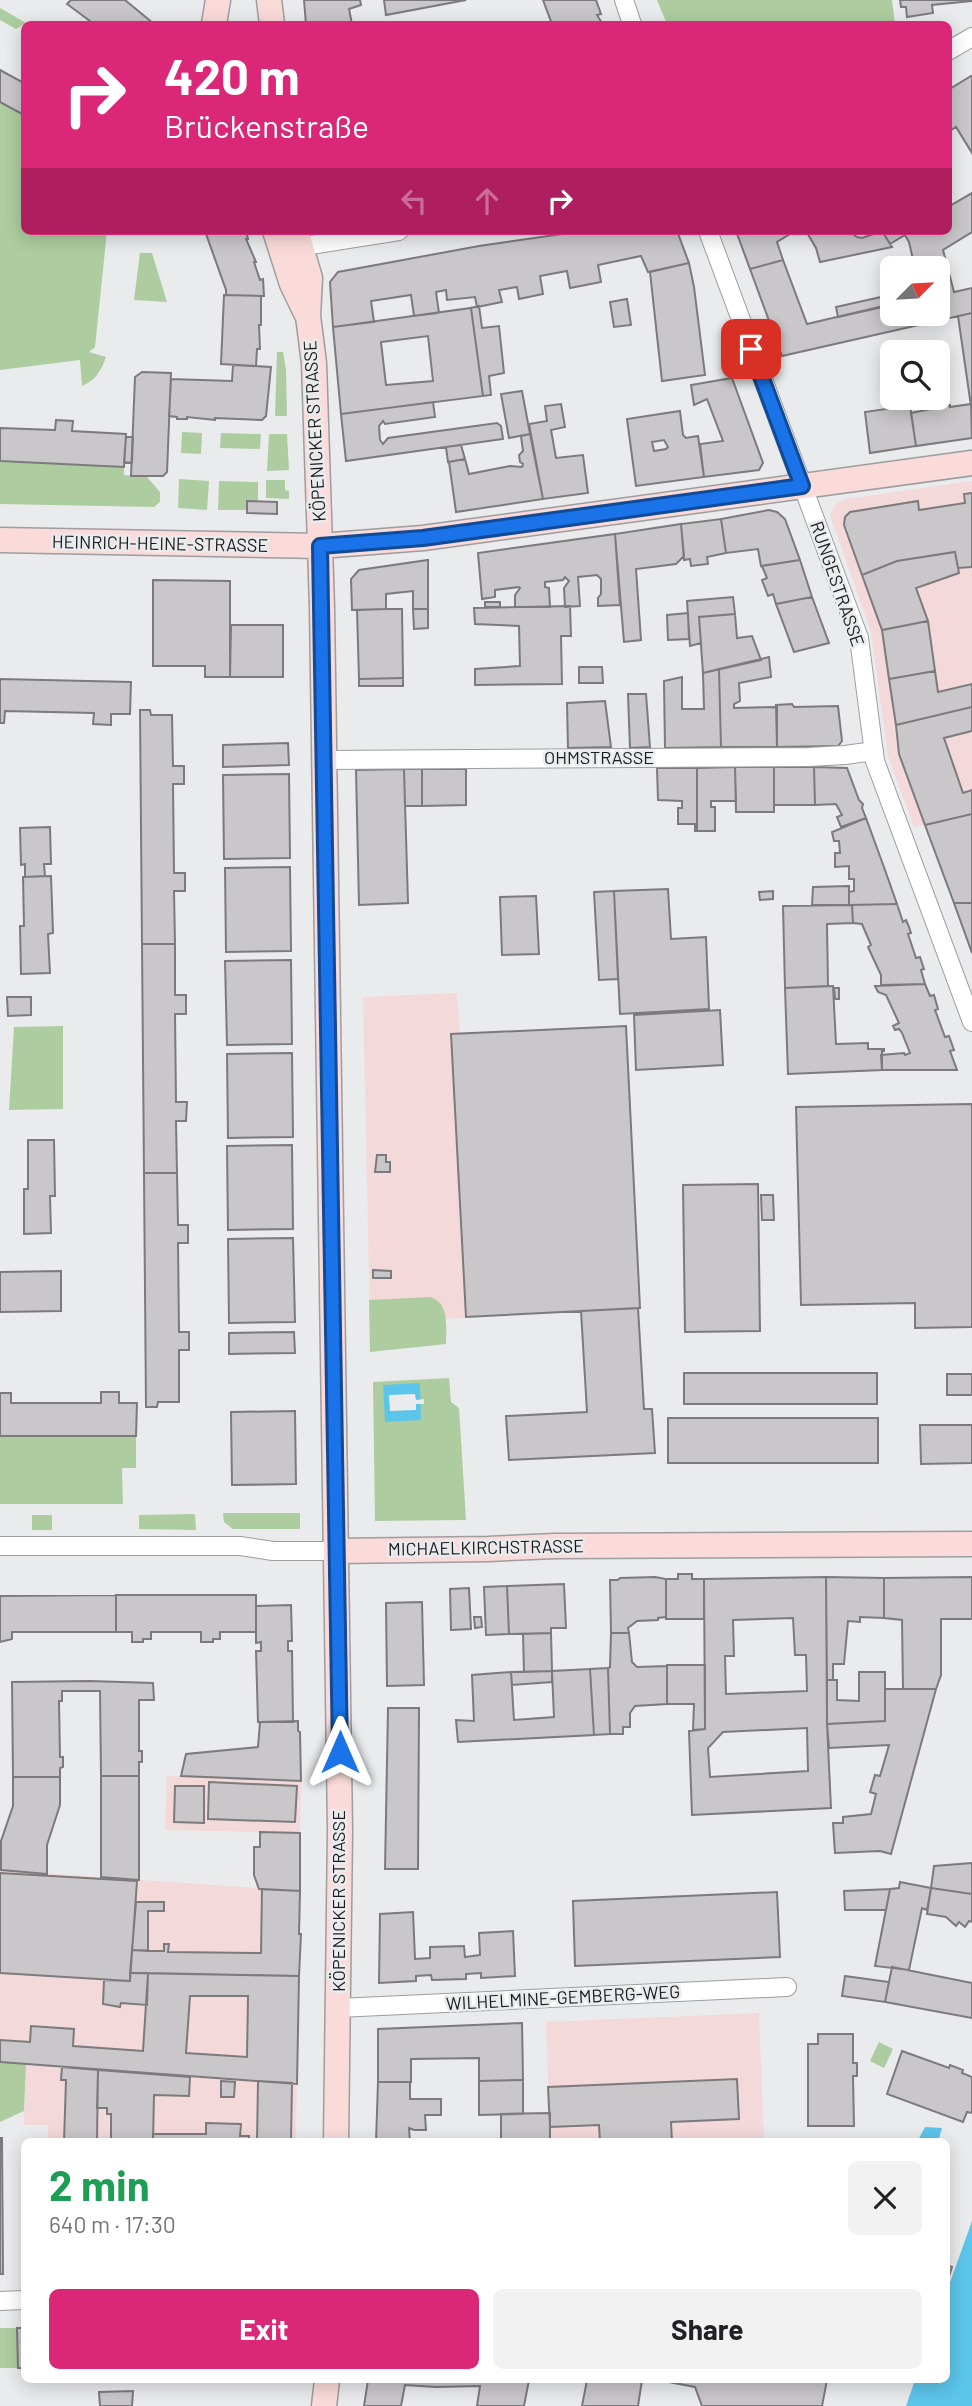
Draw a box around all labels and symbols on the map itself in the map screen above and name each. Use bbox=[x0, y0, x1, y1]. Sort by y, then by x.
north arrow bbox=[880, 256, 950, 326]
pin bbox=[721, 319, 781, 379]
street label: KÖPENICKER STRASSE bbox=[298, 340, 330, 523]
street label: RUNGESTRASSE bbox=[806, 518, 870, 649]
street label: HEINRICH-HEINE-STRASSE bbox=[52, 530, 268, 556]
street label: OHMSTRASSE bbox=[544, 746, 654, 768]
street label: MICHAELKIRCHSTRASSE bbox=[388, 1534, 584, 1560]
position arrow bbox=[303, 1715, 377, 1789]
street label: KÖPENICKER STRASSE bbox=[327, 1810, 349, 1992]
street label: WILHELMINE-GEMBERG-WEG bbox=[445, 1980, 681, 2014]

